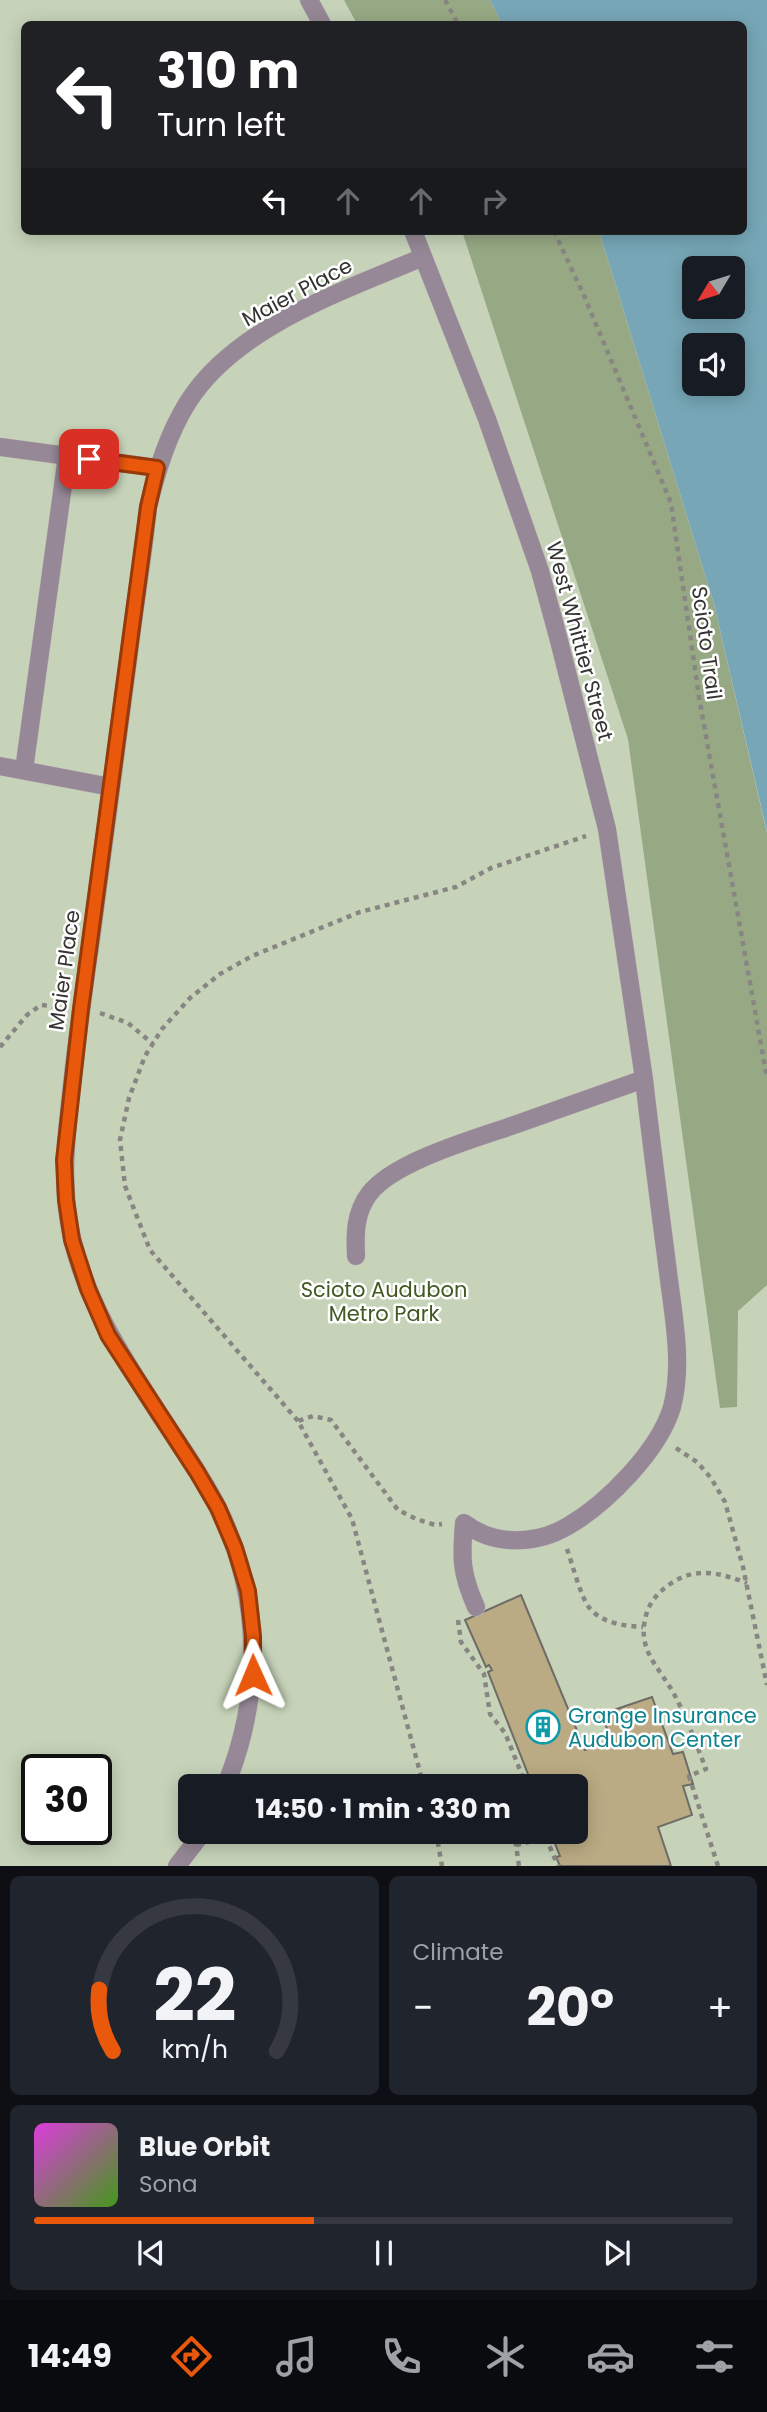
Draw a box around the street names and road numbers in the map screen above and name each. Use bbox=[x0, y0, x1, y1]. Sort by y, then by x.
street label: Maier Place bbox=[237, 251, 357, 333]
street label: West Whittier Street bbox=[539, 538, 621, 744]
street label: Scioto Trail bbox=[685, 584, 729, 702]
street label: Maier Place bbox=[41, 908, 87, 1032]

